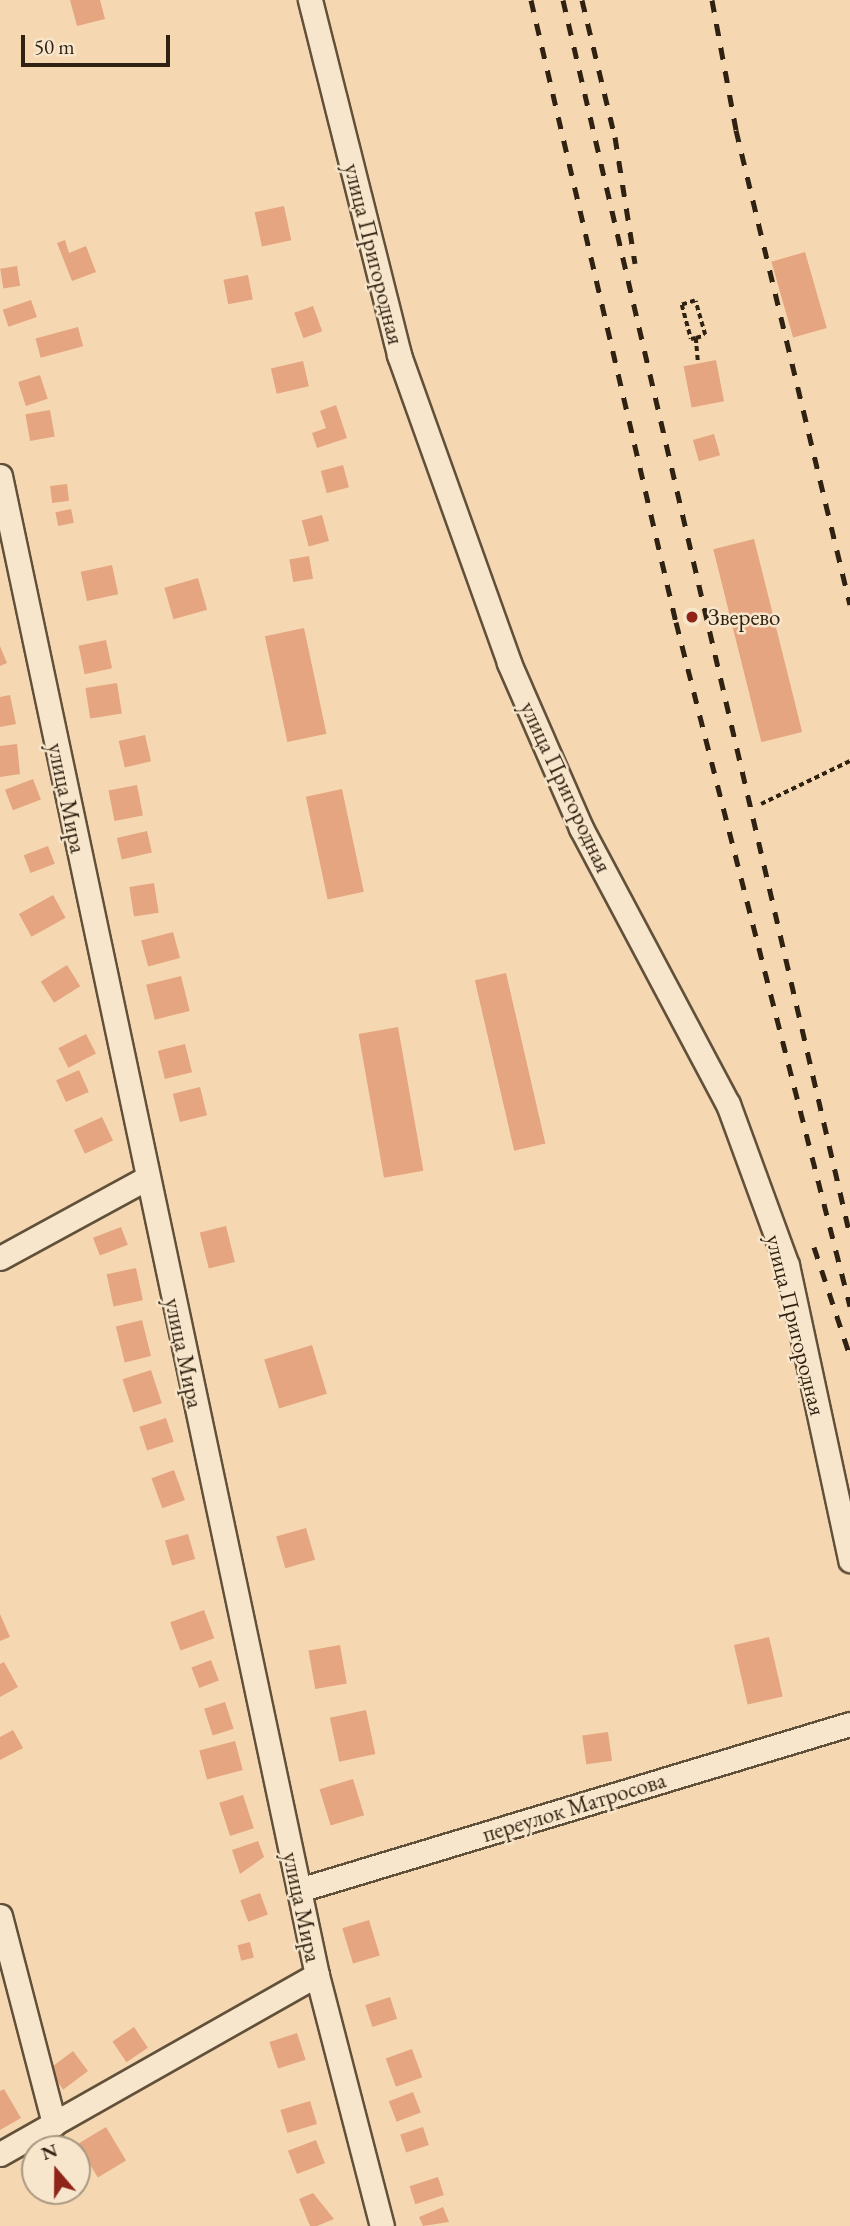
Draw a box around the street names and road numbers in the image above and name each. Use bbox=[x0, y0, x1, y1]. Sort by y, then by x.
street label: улица Пригородная bbox=[338, 161, 410, 347]
street label: улица Пригородная bbox=[514, 697, 618, 877]
street label: улица Мира bbox=[42, 740, 92, 856]
street label: улица Пригородная bbox=[760, 1232, 832, 1418]
street label: улица Мира bbox=[159, 1295, 209, 1411]
street label: переулок Матросова bbox=[479, 1766, 669, 1848]
street label: улица Мира bbox=[277, 1849, 327, 1965]

